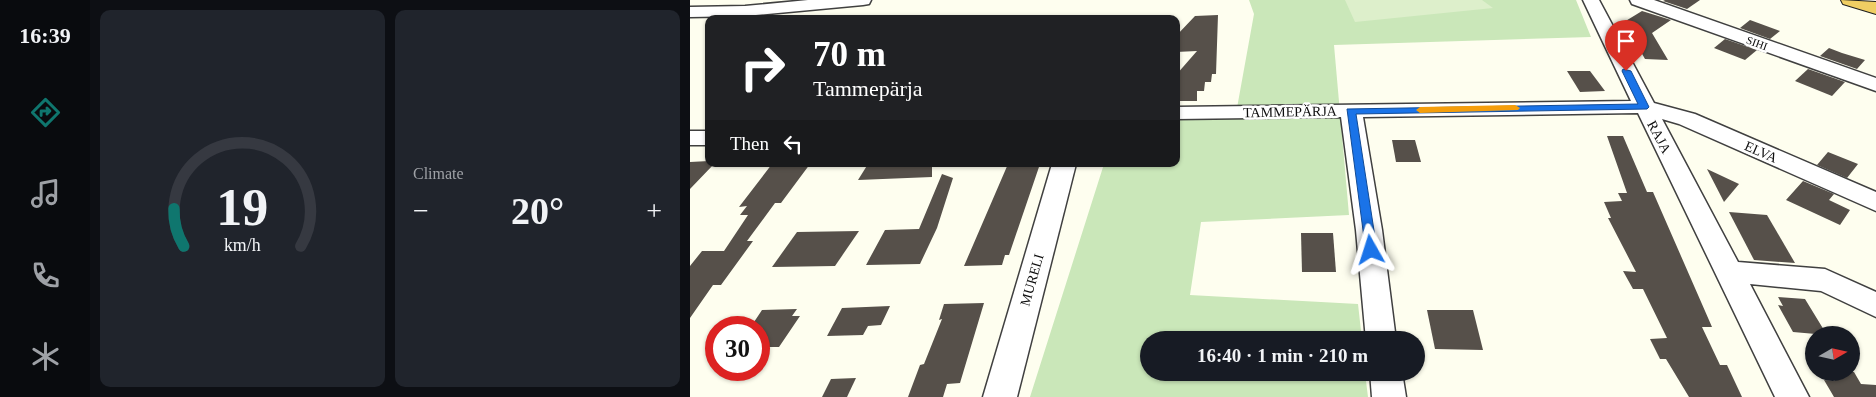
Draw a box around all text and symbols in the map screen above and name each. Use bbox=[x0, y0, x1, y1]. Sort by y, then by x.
pin bbox=[1605, 20, 1647, 71]
text: 16:39 bbox=[19, 23, 71, 48]
icon: arrive bbox=[1612, 27, 1640, 55]
street label: SIHI bbox=[1745, 34, 1769, 52]
icon: right bbox=[730, 35, 795, 100]
text: 70 m bbox=[813, 35, 886, 74]
text: Tammepärja bbox=[813, 76, 923, 101]
icon: directions bbox=[28, 95, 63, 130]
street label: TAMMEPÄRJA bbox=[1243, 103, 1338, 120]
street label: RAJA bbox=[1644, 118, 1674, 157]
icon: left bbox=[779, 130, 807, 158]
text: Then bbox=[730, 133, 769, 154]
street label: ELVA bbox=[1742, 138, 1781, 166]
text: Climate bbox=[413, 165, 464, 182]
icon: music bbox=[28, 176, 63, 211]
text: 19 bbox=[217, 179, 269, 236]
text: 20° bbox=[511, 190, 564, 232]
text: − bbox=[413, 195, 429, 226]
text: + bbox=[646, 195, 662, 226]
position arrow bbox=[1344, 223, 1396, 275]
text: km/h bbox=[224, 235, 261, 255]
street label: MURELI bbox=[1017, 252, 1047, 308]
icon: phone bbox=[28, 258, 63, 293]
speed limit sign: 30 bbox=[705, 316, 770, 381]
north arrow bbox=[1805, 326, 1860, 381]
map controls bbox=[1805, 326, 1860, 381]
icon: climate bbox=[28, 339, 63, 374]
text: 16:40 · 1 min · 210 m bbox=[1197, 345, 1368, 366]

